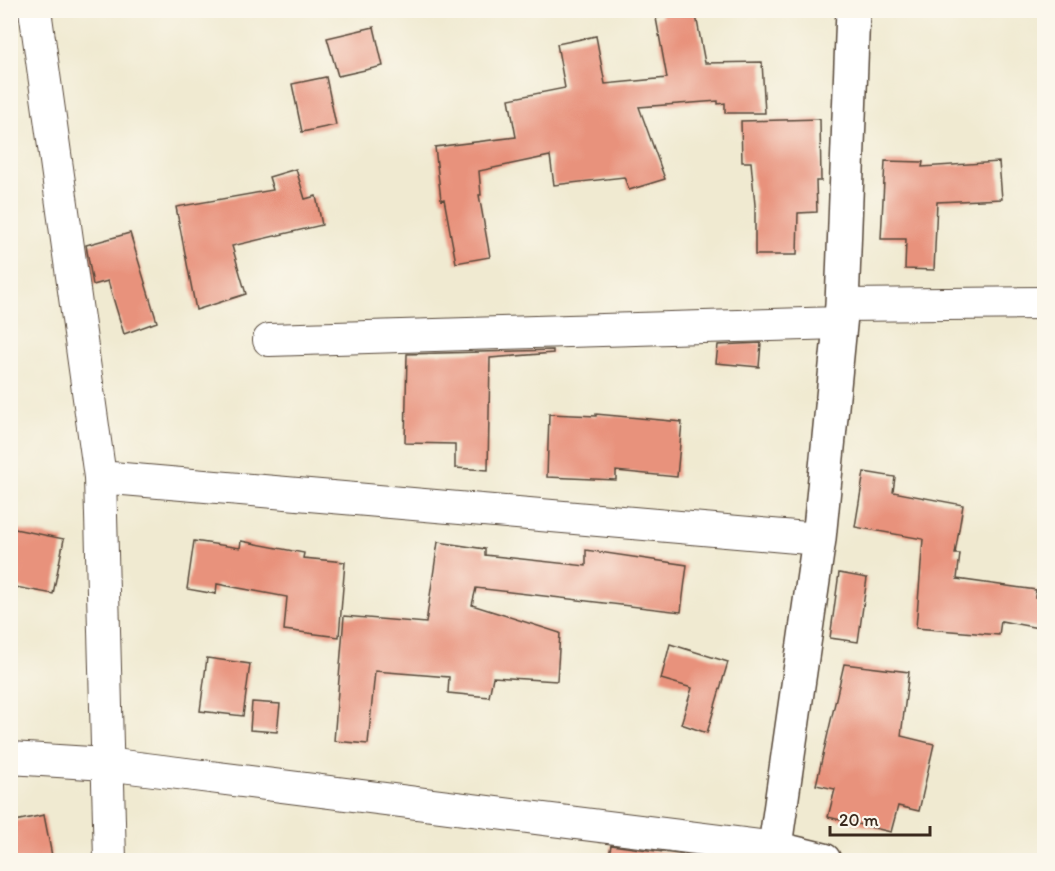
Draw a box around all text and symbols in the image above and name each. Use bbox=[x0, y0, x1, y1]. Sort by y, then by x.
scale bar bbox=[830, 799, 930, 837]
text: 20 m bbox=[839, 809, 879, 831]

